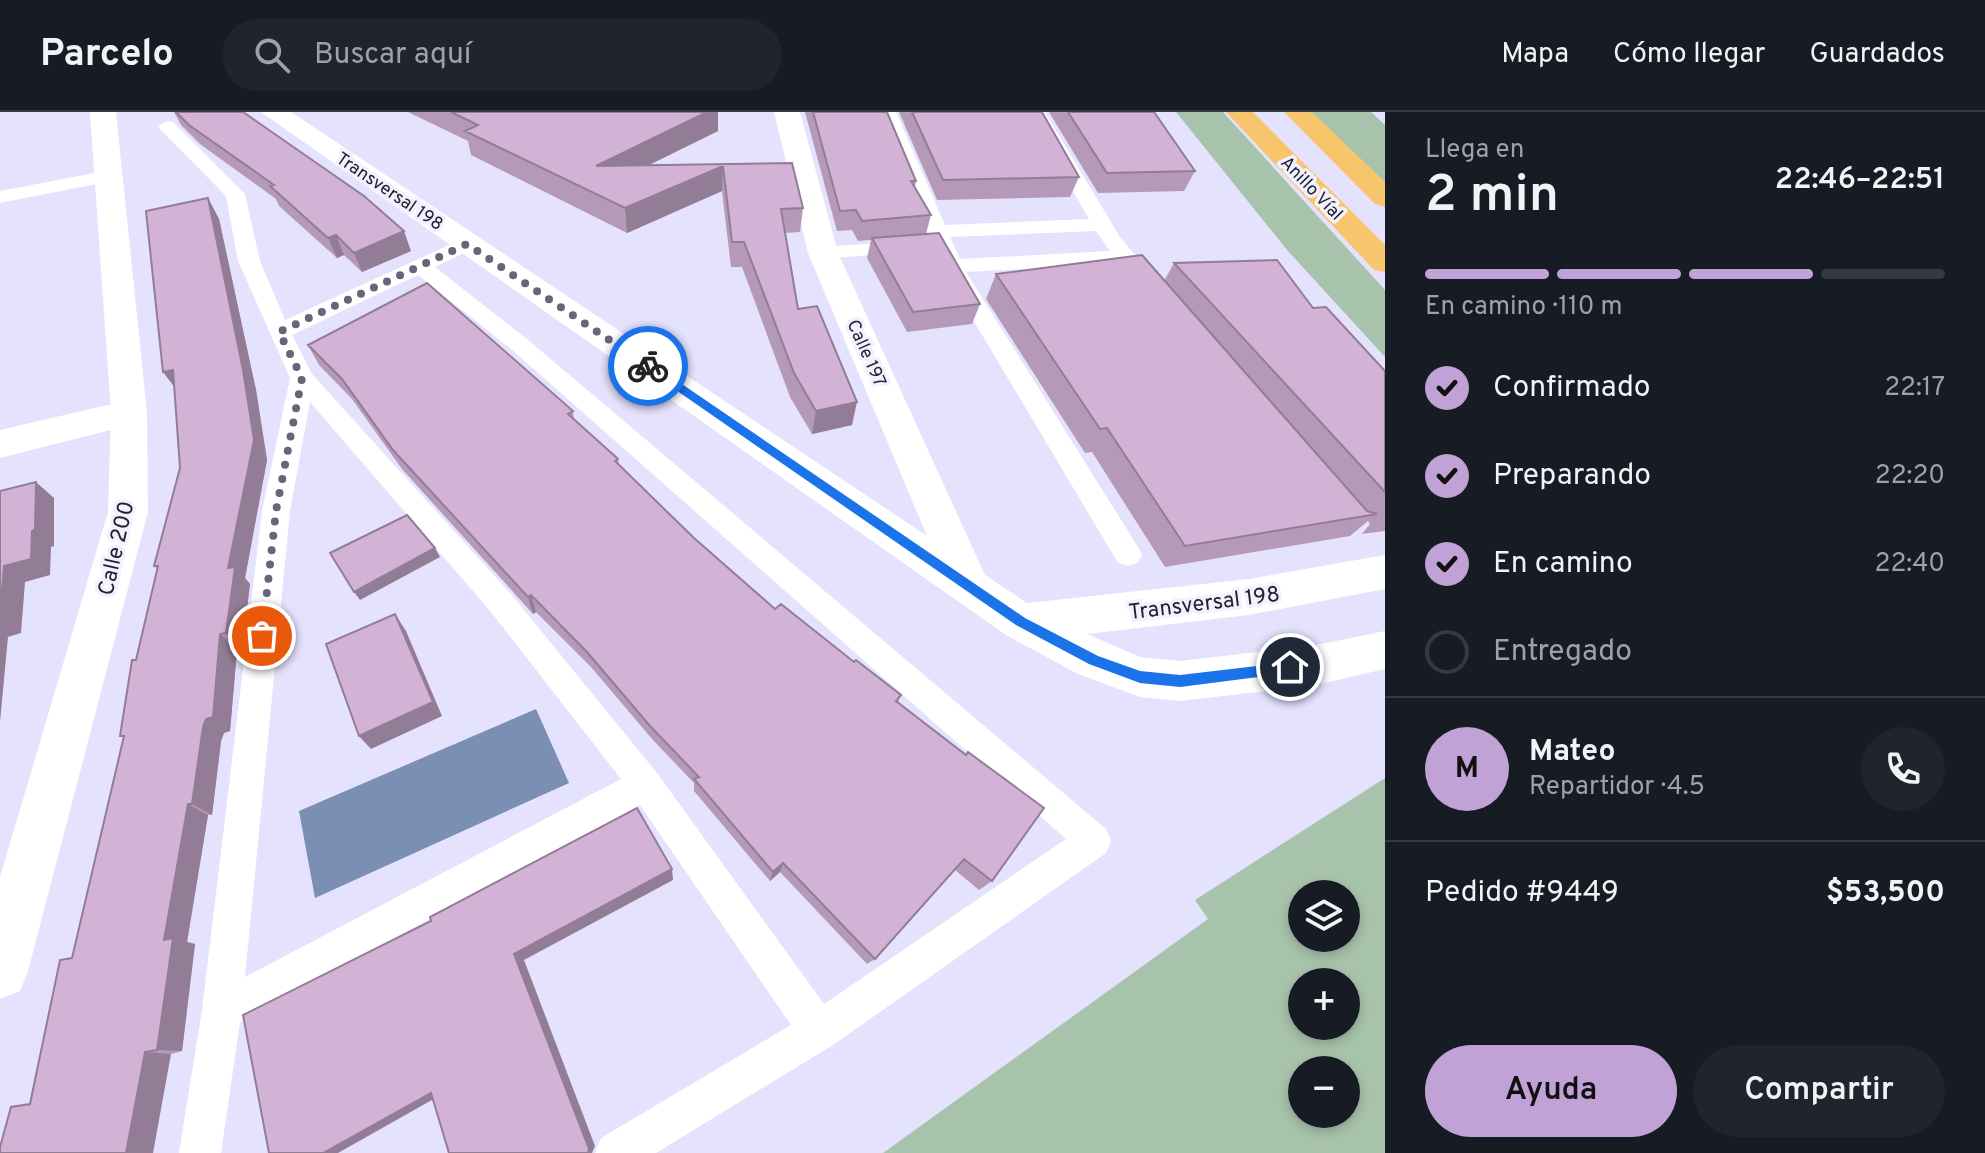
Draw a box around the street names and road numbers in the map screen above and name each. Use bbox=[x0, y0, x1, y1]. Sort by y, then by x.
street label: Transversal 198 bbox=[331, 148, 447, 237]
street label: Anillo Víal bbox=[1275, 152, 1347, 226]
street label: Calle 197 bbox=[841, 317, 891, 391]
street label: Calle 200 bbox=[93, 499, 141, 598]
street label: Transversal 198 bbox=[1127, 582, 1281, 627]

